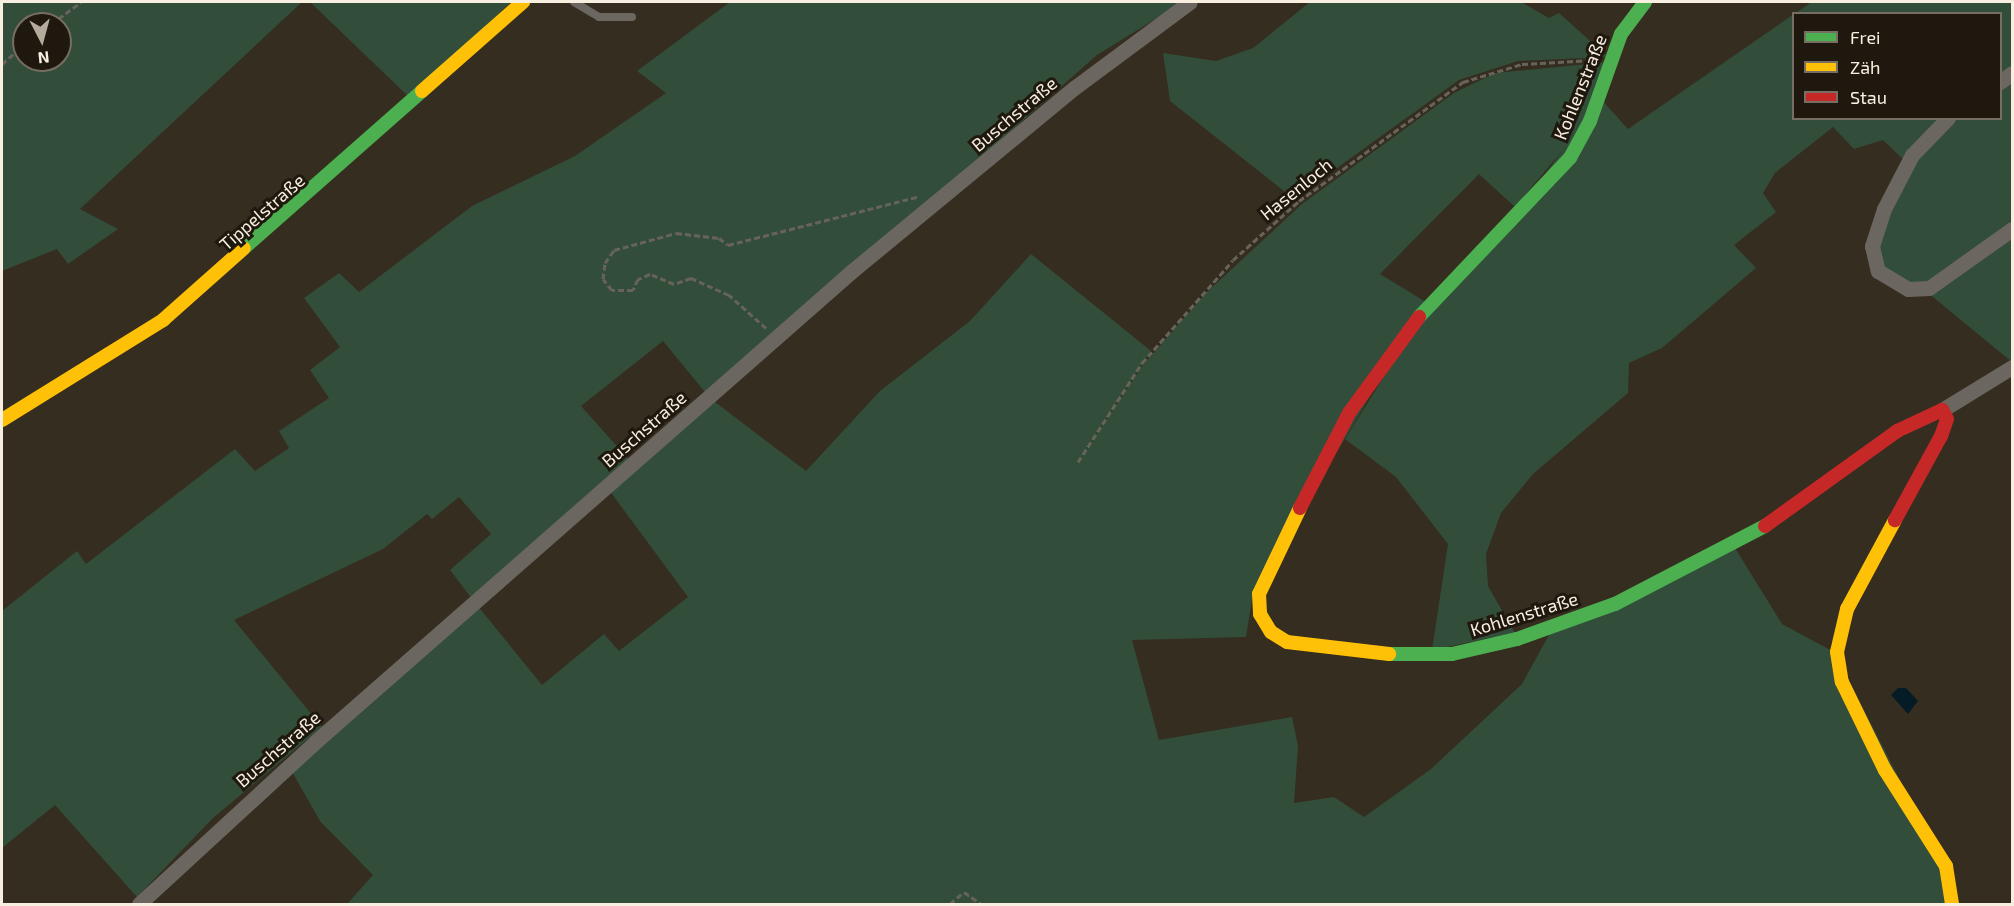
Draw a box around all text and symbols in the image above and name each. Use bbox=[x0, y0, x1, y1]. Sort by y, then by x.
north arrow bbox=[12, 12, 72, 72]
legend bbox=[1792, 12, 2002, 120]
text: Frei bbox=[1850, 26, 1881, 48]
street label: Kohlenstraße bbox=[1549, 31, 1611, 143]
text: N bbox=[37, 48, 50, 68]
text: Zäh bbox=[1850, 56, 1881, 78]
street label: Buschstraße bbox=[967, 72, 1061, 156]
text: Stau bbox=[1850, 86, 1887, 108]
street label: Hasenloch bbox=[1256, 154, 1336, 224]
street label: Tippelstraße bbox=[215, 169, 309, 255]
street label: Buschstraße bbox=[597, 386, 691, 472]
street label: Kohlenstraße bbox=[1468, 587, 1580, 641]
street label: Buschstraße bbox=[231, 706, 325, 792]

